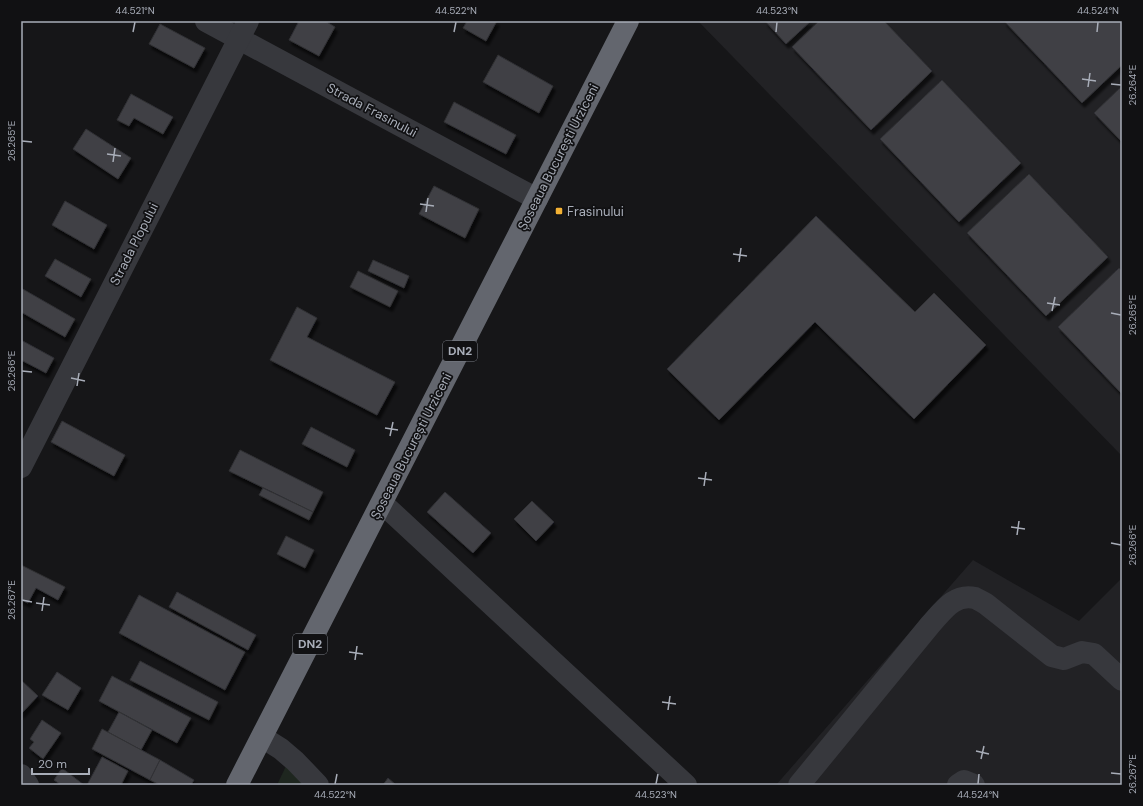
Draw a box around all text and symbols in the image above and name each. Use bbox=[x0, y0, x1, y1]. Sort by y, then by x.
text: 44.521°N bbox=[115, 4, 155, 17]
text: 44.522°N bbox=[435, 4, 477, 17]
text: 44.523°N bbox=[756, 4, 798, 17]
text: 44.524°N bbox=[1077, 4, 1119, 17]
text: 26.264°E bbox=[1126, 64, 1139, 105]
street label: Strada Frasinului bbox=[324, 79, 420, 141]
street label: Șoseaua București Urziceni bbox=[514, 81, 602, 233]
text: 26.265°E bbox=[5, 120, 18, 161]
street label: Strada Plopului bbox=[106, 200, 162, 288]
place label: Frasinului bbox=[567, 203, 624, 220]
marker: Frasinului bbox=[554, 206, 564, 216]
text: 26.265°E bbox=[1126, 294, 1139, 335]
road number: DN2 bbox=[443, 341, 477, 361]
text: 26.266°E bbox=[5, 350, 18, 392]
street label: Șoseaua București Urziceni bbox=[367, 370, 455, 522]
text: 26.266°E bbox=[1126, 524, 1139, 566]
text: 26.267°E bbox=[5, 580, 18, 620]
road number: DN2 bbox=[293, 634, 327, 654]
scale bar bbox=[32, 750, 89, 776]
text: 26.267°E bbox=[1126, 754, 1139, 794]
text: 20 m bbox=[38, 756, 67, 772]
text: 44.522°N bbox=[314, 788, 356, 801]
text: 44.523°N bbox=[635, 788, 677, 801]
text: 44.524°N bbox=[957, 788, 999, 801]

